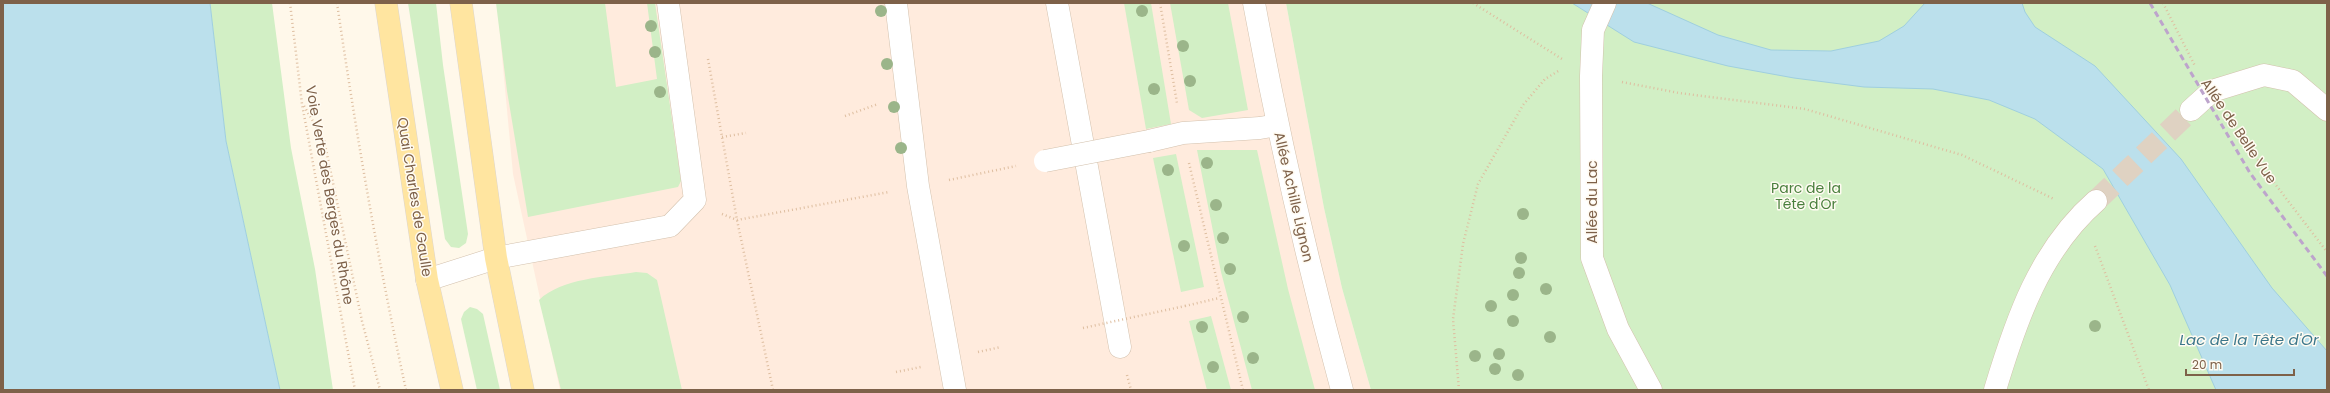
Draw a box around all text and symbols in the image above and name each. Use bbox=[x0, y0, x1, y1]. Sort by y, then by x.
street label: Allée de Belle Vue bbox=[2196, 74, 2282, 188]
street label: Voie Verte des Berges du Rhône bbox=[301, 84, 359, 306]
street label: Quai Charles de Gaulle bbox=[393, 116, 438, 278]
street label: Allée Achille Lignon bbox=[1269, 130, 1319, 264]
street label: Allée du Lac bbox=[1582, 160, 1602, 244]
park label: Parc de la Tête d'Or bbox=[1771, 178, 1841, 214]
water label: Lac de la Tête d'Or bbox=[2180, 329, 2319, 350]
scale bar bbox=[2186, 351, 2294, 377]
text: 20 m bbox=[2192, 356, 2222, 373]

